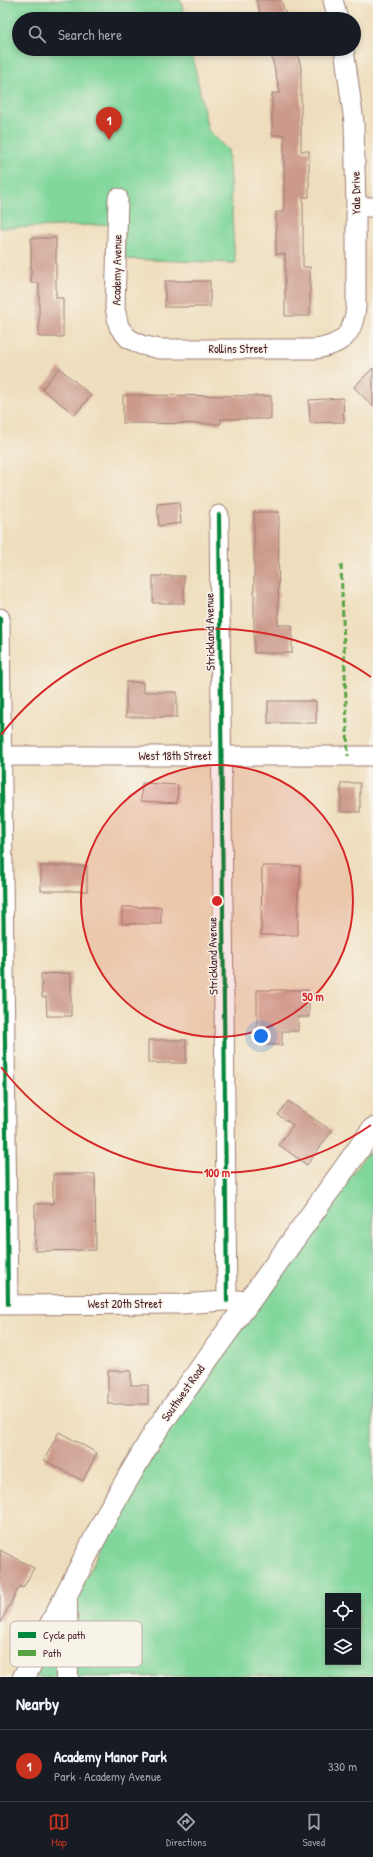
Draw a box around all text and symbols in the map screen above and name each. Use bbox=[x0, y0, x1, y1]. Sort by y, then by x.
search box bbox=[12, 12, 361, 56]
icon: search bbox=[26, 23, 48, 45]
text: Search here bbox=[58, 24, 122, 45]
pin: 1 bbox=[96, 107, 122, 140]
street label: Yale Drive bbox=[347, 171, 364, 215]
street label: Academy Avenue bbox=[107, 234, 126, 306]
street label: Rollins Street bbox=[209, 340, 268, 357]
street label: Strickland Avenue bbox=[200, 593, 219, 671]
street label: West 18th Street bbox=[138, 747, 212, 764]
centre of rings bbox=[210, 894, 224, 908]
street label: Strickland Avenue bbox=[203, 917, 222, 995]
text: 50 m bbox=[302, 988, 324, 1005]
your location bbox=[251, 1026, 271, 1046]
text: 100 m bbox=[204, 1164, 230, 1181]
street label: West 20th Street bbox=[88, 1295, 163, 1312]
street label: Southwest Road bbox=[157, 1361, 209, 1425]
map controls bbox=[325, 1593, 361, 1665]
button: locate bbox=[325, 1593, 361, 1629]
legend bbox=[10, 1621, 142, 1667]
text: Cycle path bbox=[43, 1628, 86, 1642]
button: layers bbox=[325, 1629, 361, 1665]
text: Path bbox=[43, 1646, 61, 1660]
text: Nearby bbox=[16, 1692, 59, 1715]
text: Academy Manor Park bbox=[54, 1746, 167, 1767]
text: 1 bbox=[27, 1757, 31, 1775]
text: 330 m bbox=[328, 1757, 357, 1775]
text: Park · Academy Avenue bbox=[54, 1767, 161, 1785]
tab: Map bbox=[48, 1811, 70, 1849]
tab: Directions bbox=[166, 1811, 207, 1849]
tab: Saved bbox=[303, 1811, 325, 1849]

